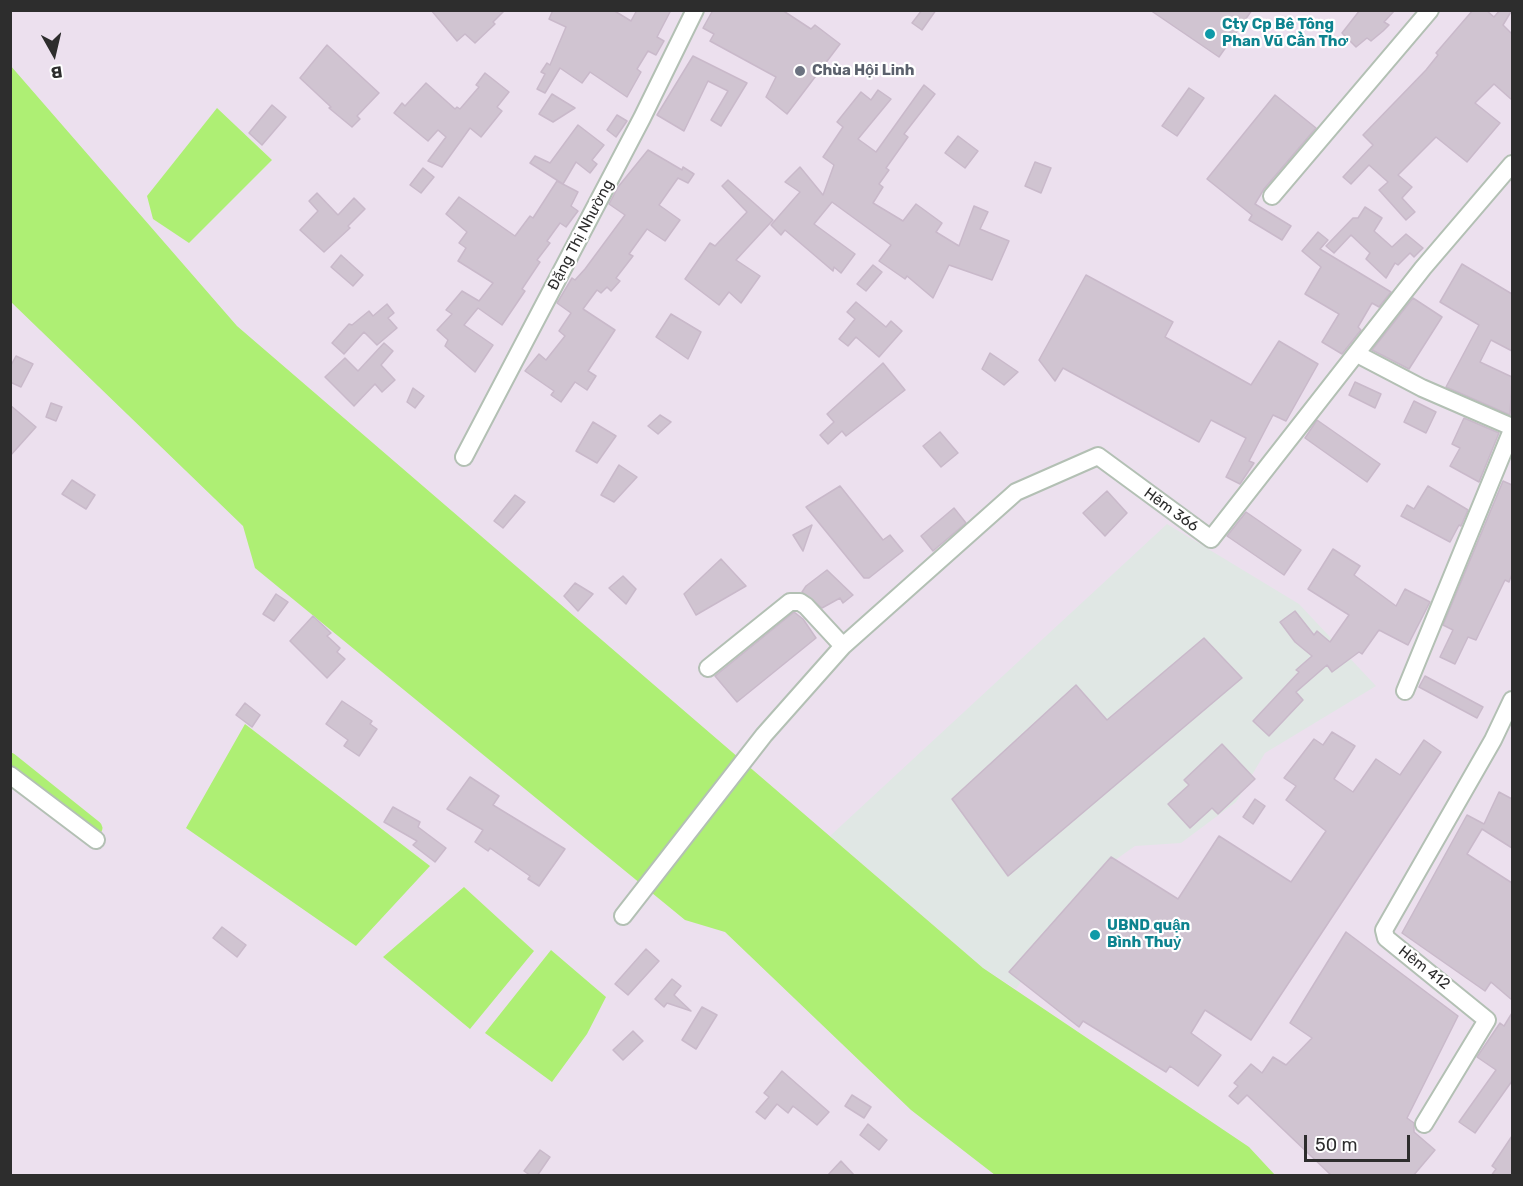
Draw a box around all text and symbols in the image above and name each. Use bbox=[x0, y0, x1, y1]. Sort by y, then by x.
place label: Cty Cp Bê Tông Phan Vũ Cần Thơ bbox=[1222, 16, 1348, 51]
north arrow bbox=[24, 24, 84, 84]
marker: Cty Cp Bê Tông Phan Vũ Cần Thơ bbox=[1203, 27, 1217, 41]
text: B bbox=[50, 62, 63, 83]
place label: Chùa Hội Linh bbox=[812, 62, 914, 80]
marker: Chùa Hội Linh bbox=[793, 64, 807, 78]
street label: Đặng Thị Nhường bbox=[544, 177, 618, 293]
street label: Hẽm 366 bbox=[1140, 484, 1202, 536]
place label: UBND quận Bình Thuỷ bbox=[1107, 917, 1190, 952]
marker: UBND quận Bình Thuỷ bbox=[1088, 928, 1102, 942]
street label: Hẻm 412 bbox=[1395, 942, 1453, 994]
scale bar bbox=[1307, 1123, 1414, 1161]
text: 50 m bbox=[1315, 1134, 1358, 1156]

